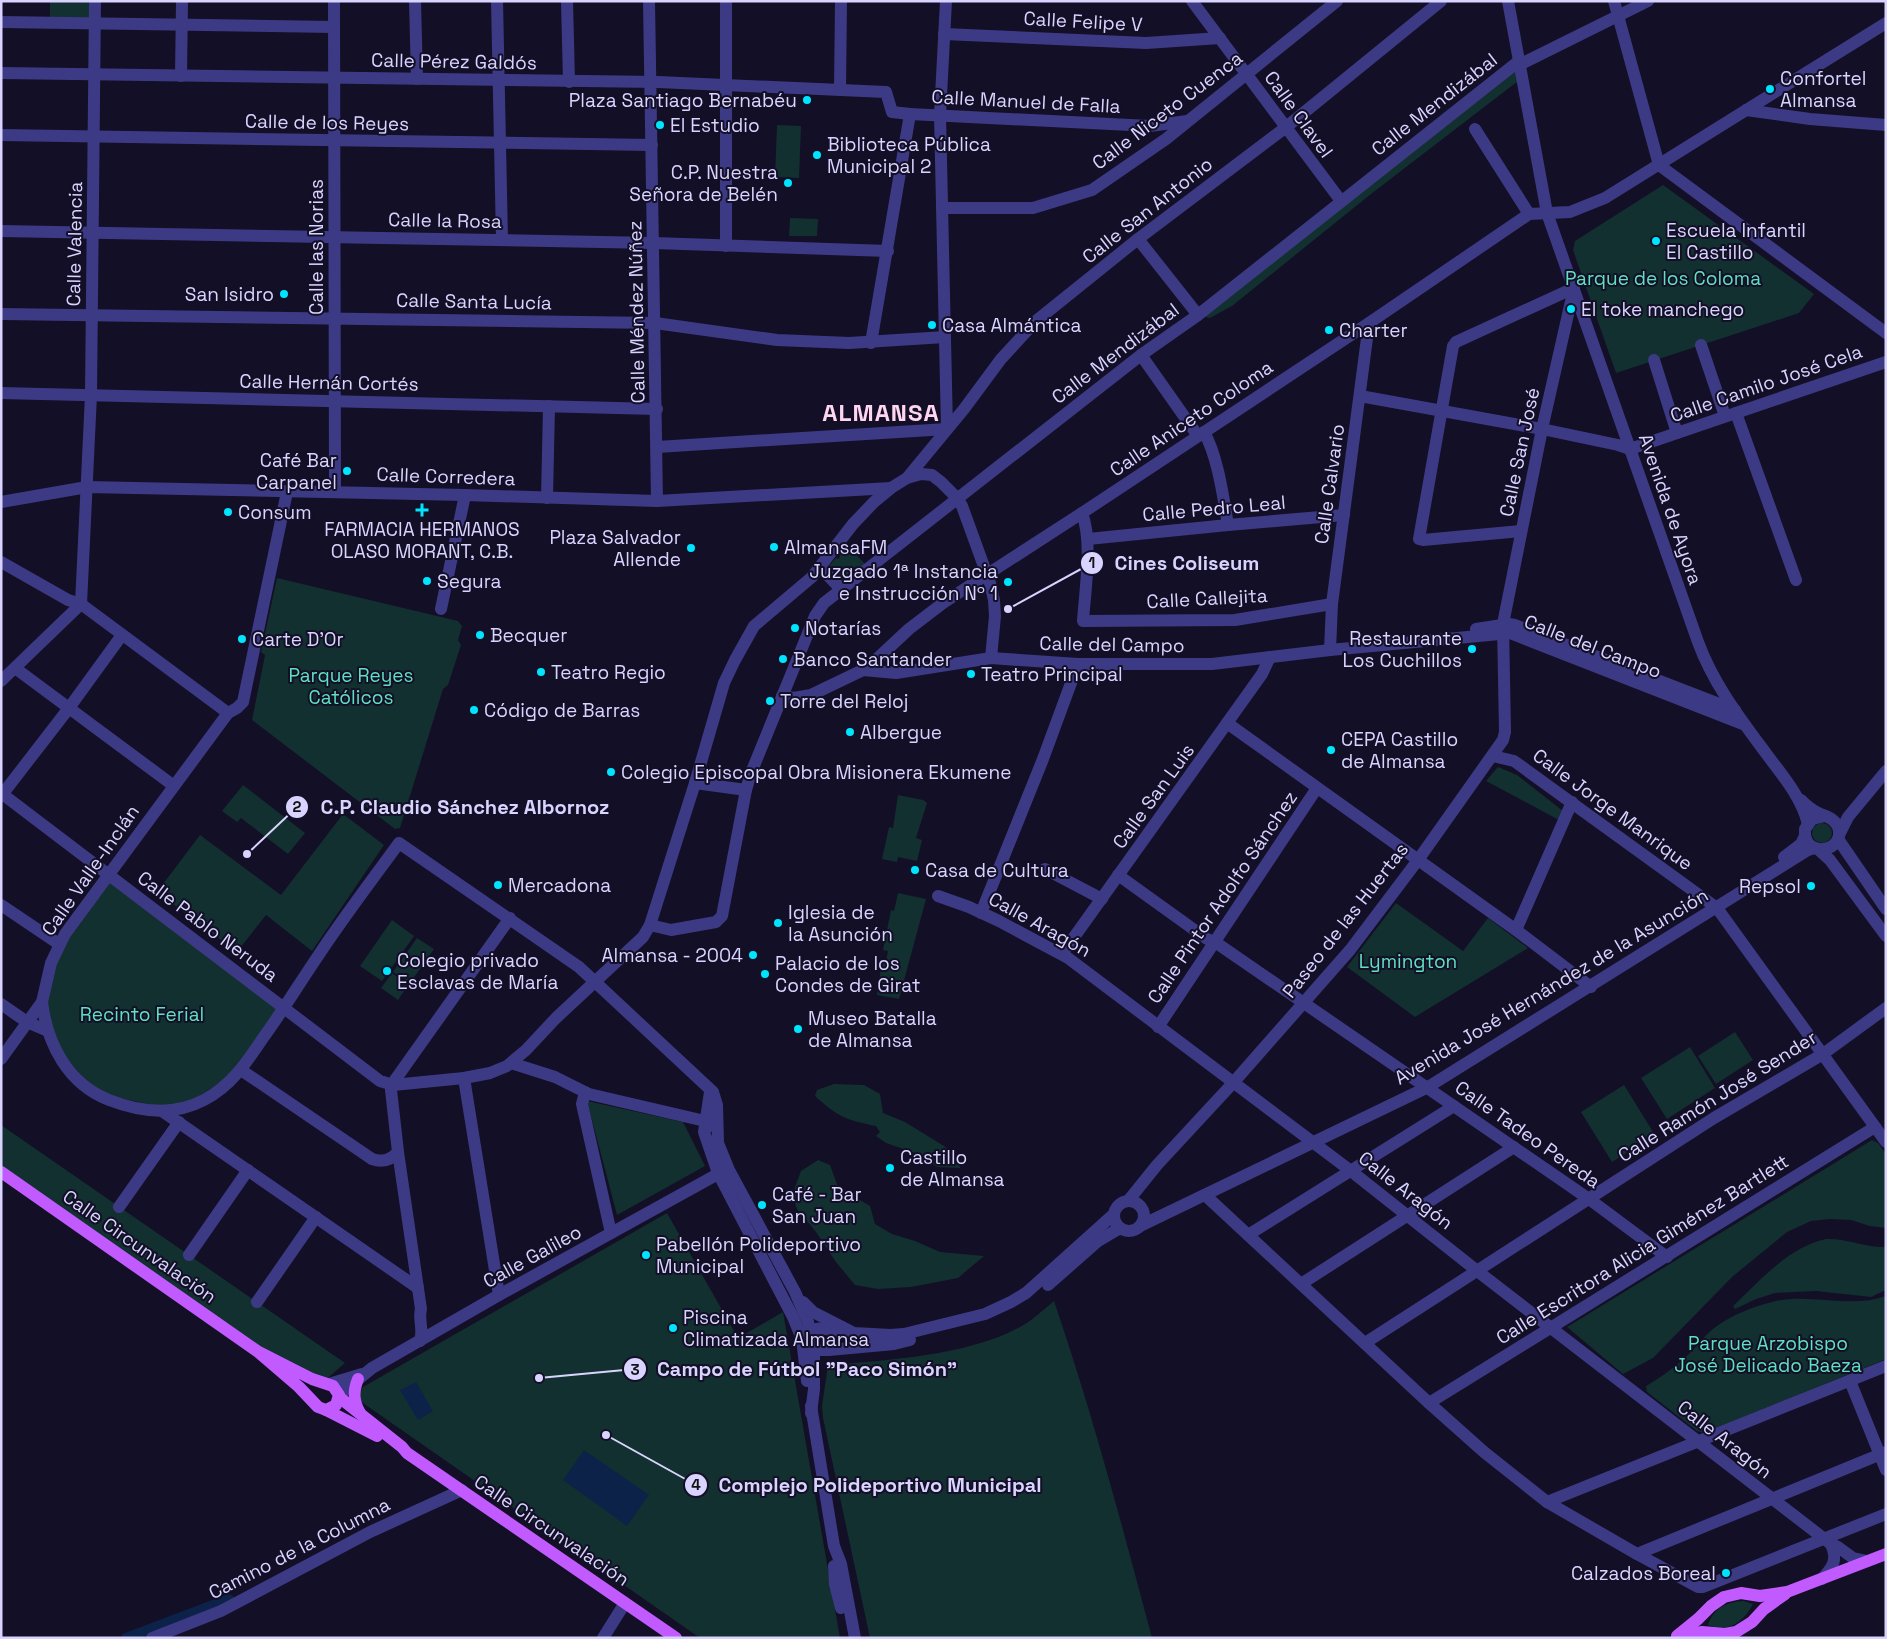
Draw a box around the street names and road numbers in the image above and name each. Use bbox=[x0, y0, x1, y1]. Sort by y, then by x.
street label: Calle Felipe V bbox=[1023, 6, 1143, 37]
street label: Calle Niceto Cuenca bbox=[1087, 46, 1248, 175]
street label: Calle Mendizábal bbox=[1366, 47, 1502, 161]
street label: Calle Pérez Galdós bbox=[371, 48, 537, 75]
street label: Calle Clavel bbox=[1259, 66, 1339, 163]
street label: Calle Manuel de Falla bbox=[931, 84, 1121, 119]
street label: Calle de los Reyes bbox=[245, 109, 409, 136]
street label: Calle San Antonio bbox=[1077, 152, 1218, 269]
street label: Calle las Norias bbox=[304, 179, 329, 315]
street label: Calle Valencia bbox=[61, 181, 88, 307]
street label: Calle la Rosa bbox=[388, 207, 502, 234]
street label: Calle Méndez Núñez bbox=[622, 221, 651, 403]
street label: Calle Santa Lucía bbox=[396, 288, 552, 315]
street label: Calle Mendizábal bbox=[1047, 297, 1184, 410]
street label: Calle Camilo José Cela bbox=[1667, 339, 1866, 428]
street label: Calle Aniceto Coloma bbox=[1105, 354, 1278, 482]
street label: Calle Hernán Cortés bbox=[239, 368, 419, 397]
street label: Calle San José bbox=[1494, 385, 1545, 519]
street label: Calle Calvario bbox=[1309, 423, 1350, 546]
street label: Avenida de Ayora bbox=[1633, 430, 1708, 588]
street label: Calle Corredera bbox=[376, 462, 516, 491]
street label: Calle Pedro Leal bbox=[1141, 490, 1287, 527]
street label: Calle Callejita bbox=[1146, 583, 1268, 614]
street label: Calle del Campo bbox=[1521, 609, 1665, 684]
street label: Calle del Campo bbox=[1039, 631, 1185, 658]
street label: Calle San Luis bbox=[1107, 739, 1200, 854]
street label: Calle Jorge Manrique bbox=[1528, 743, 1698, 876]
street label: Calle Pintor Adolfo Sánchez bbox=[1142, 786, 1303, 1008]
street label: Calle Valle-Inclán bbox=[36, 800, 145, 941]
street label: Paseo de las Huertas bbox=[1277, 837, 1414, 1003]
street label: Calle Pablo Neruda bbox=[132, 865, 283, 988]
street label: Avenida José Hernández de la Asunción bbox=[1390, 882, 1713, 1090]
street label: Calle Aragón bbox=[984, 886, 1095, 963]
street label: Calle Ramón José Sender bbox=[1613, 1025, 1821, 1168]
street label: Calle Tadeo Pereda bbox=[1450, 1075, 1605, 1194]
street label: Calle Aragón bbox=[1353, 1146, 1458, 1235]
street label: Calle Escritora Alicia Giménez Bartlett bbox=[1491, 1149, 1793, 1350]
street label: Calle Circunvalación bbox=[58, 1184, 222, 1309]
street label: Calle Galileo bbox=[479, 1219, 586, 1294]
street label: Calle Aragón bbox=[1672, 1395, 1777, 1484]
street label: Calle Circunvalación bbox=[469, 1469, 634, 1592]
street label: Camino de la Columna bbox=[204, 1492, 394, 1605]

